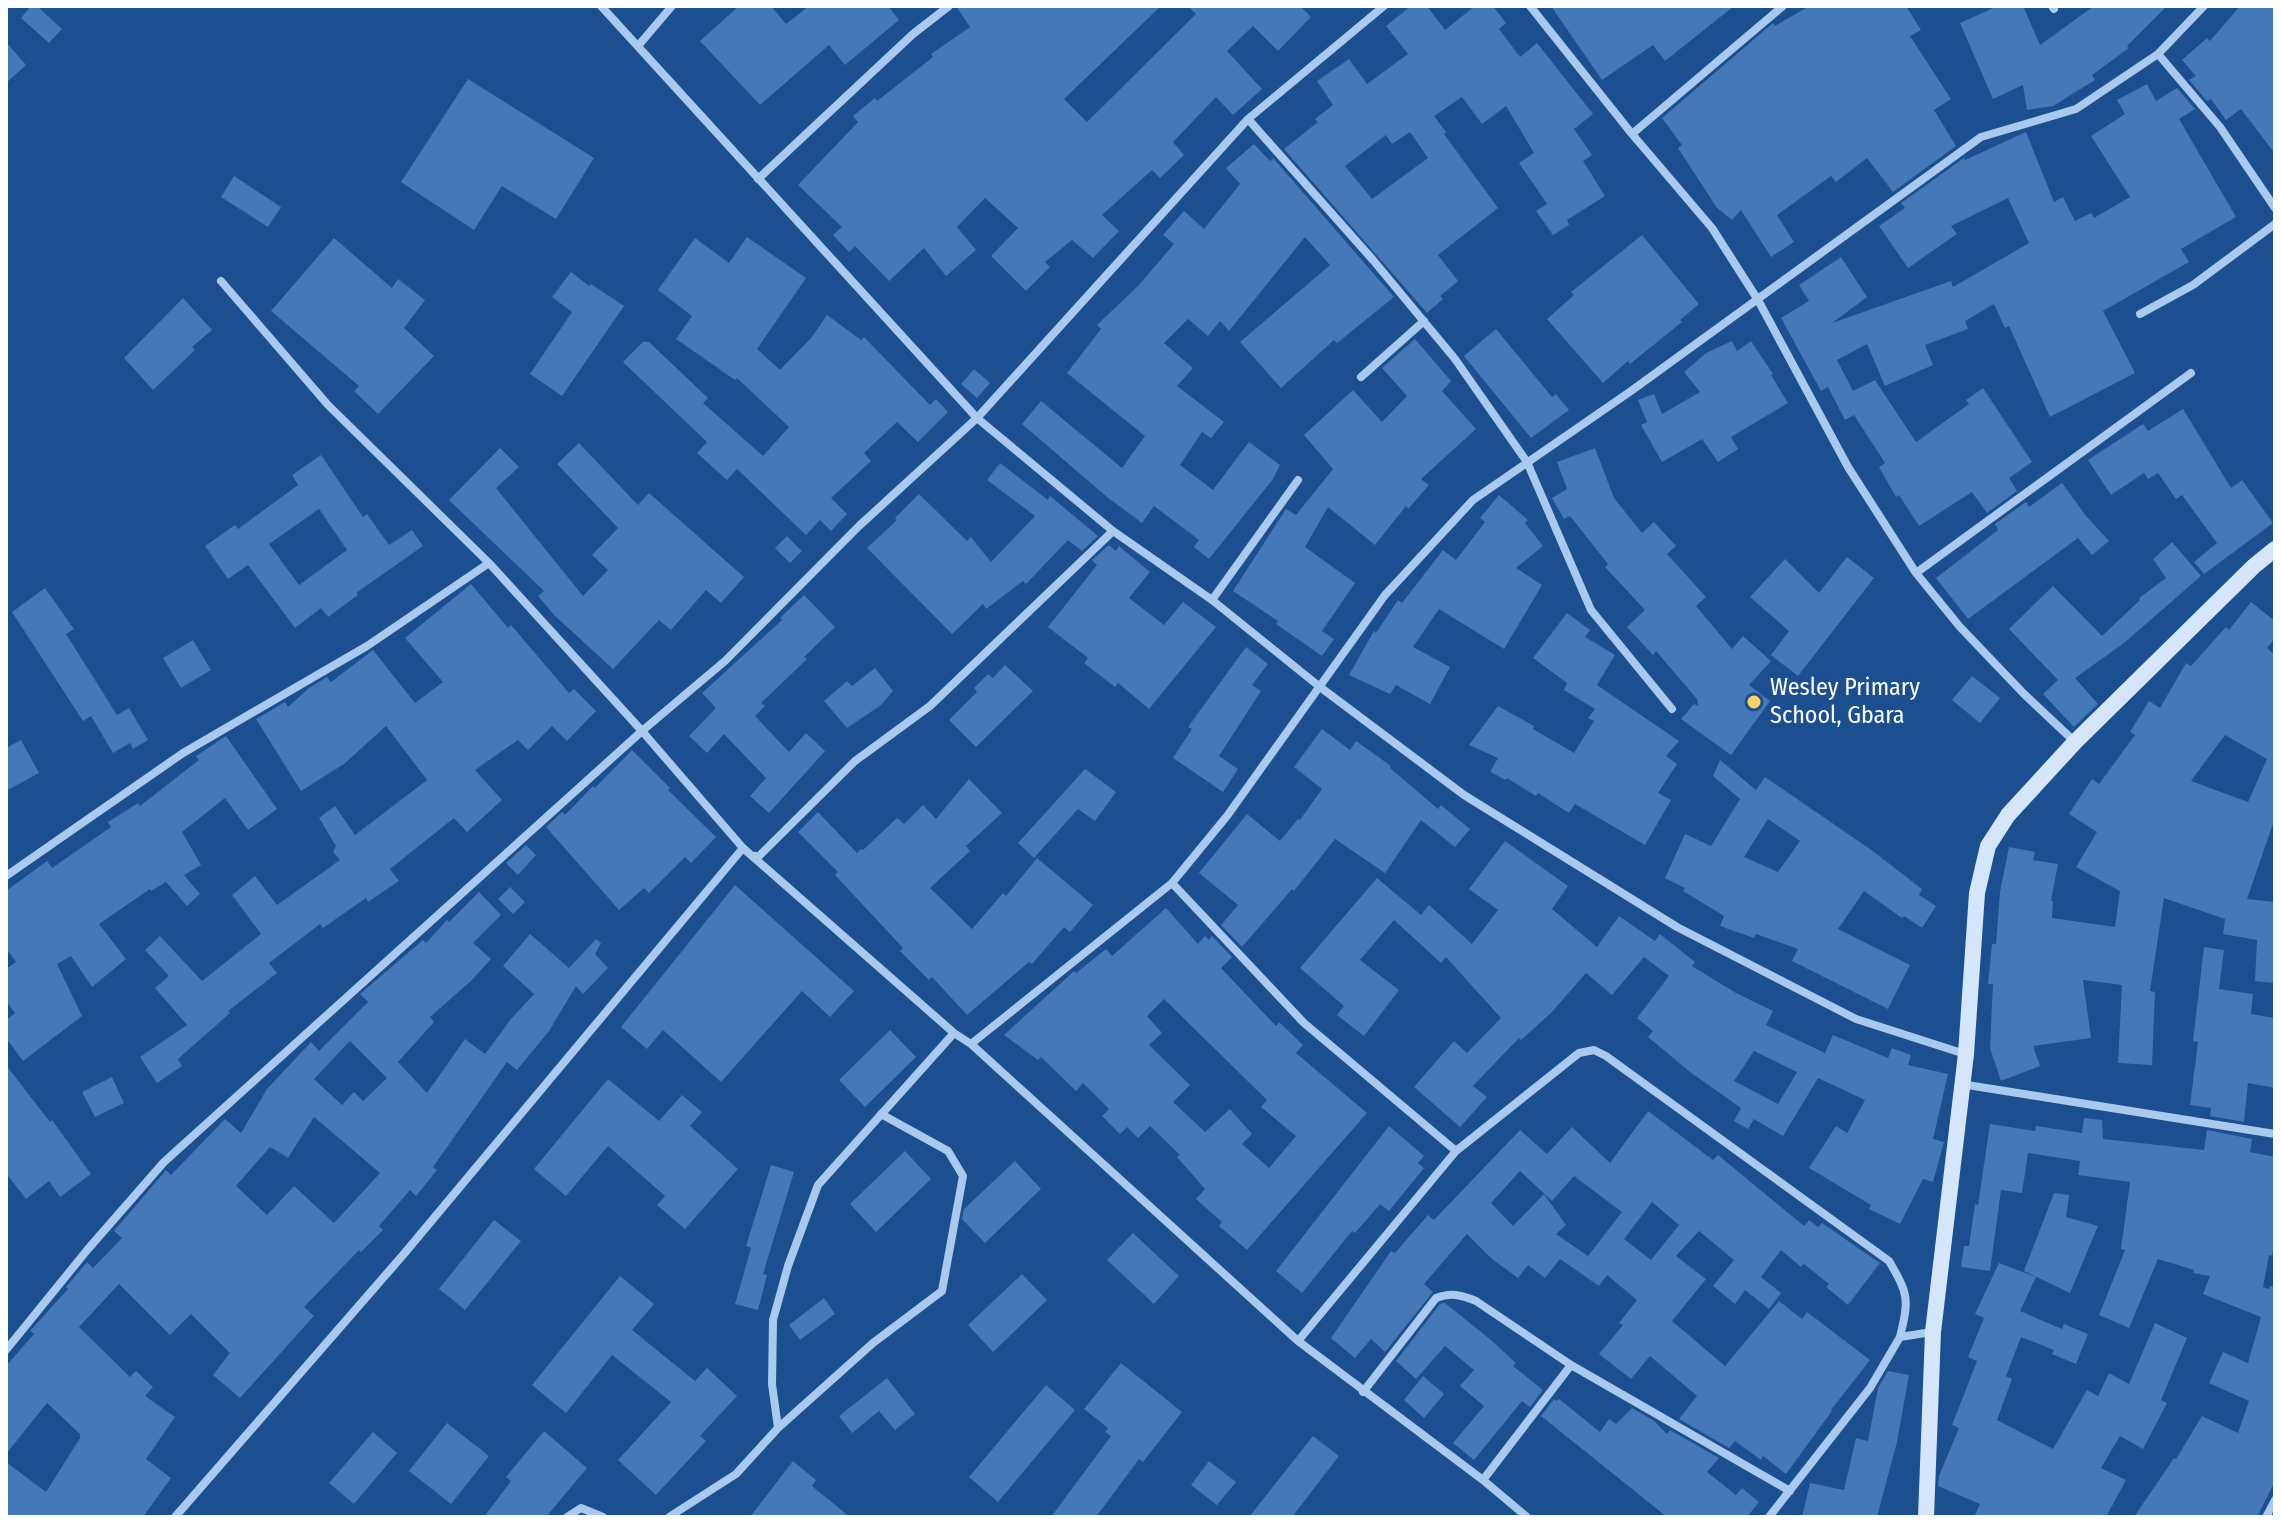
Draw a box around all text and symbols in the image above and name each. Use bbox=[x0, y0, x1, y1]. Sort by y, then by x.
place label: Wesley Primary School, Gbara bbox=[1770, 674, 1920, 730]
marker: Wesley Primary School, Gbara bbox=[1745, 693, 1763, 711]

